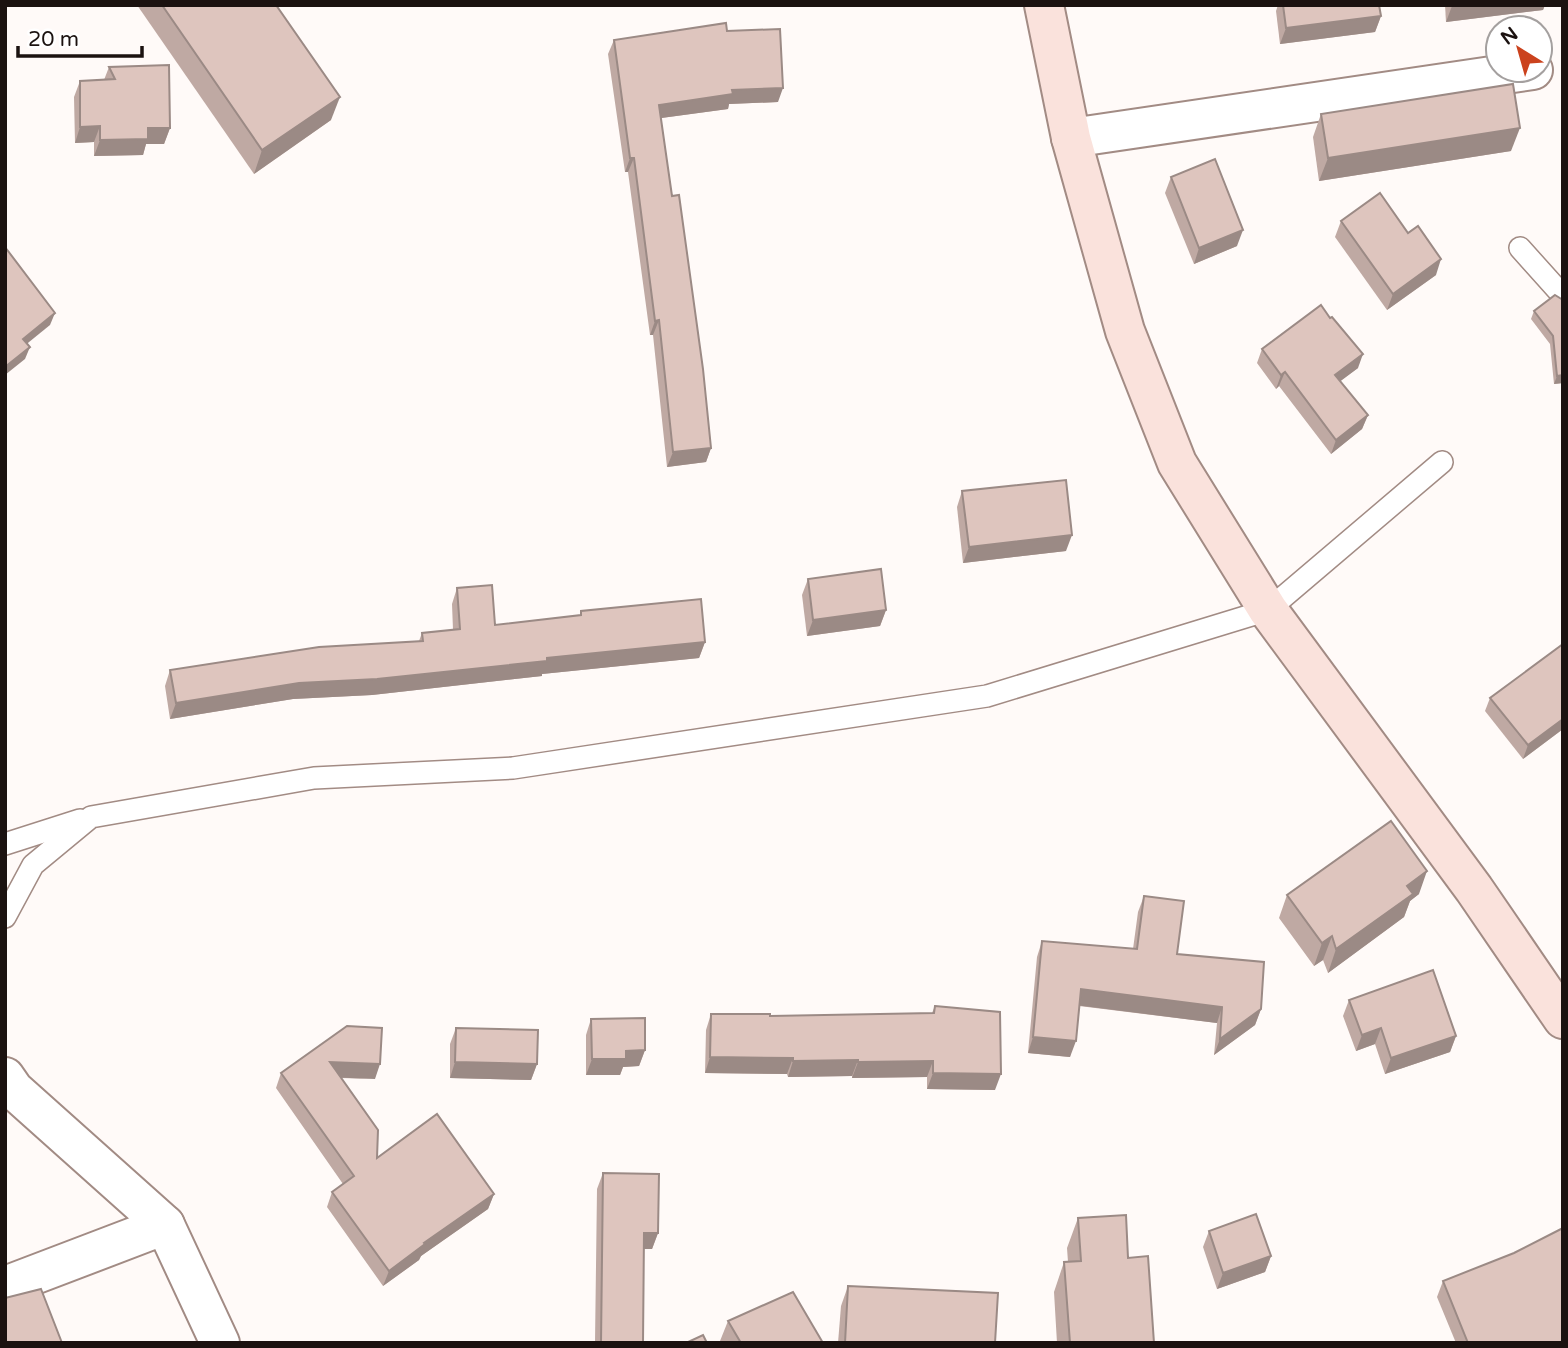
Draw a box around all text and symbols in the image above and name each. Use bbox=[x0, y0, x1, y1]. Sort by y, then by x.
scale bar bbox=[18, 14, 142, 58]
north arrow bbox=[1484, 14, 1554, 84]
text: N bbox=[1497, 23, 1522, 50]
text: 20 m bbox=[28, 27, 79, 52]

